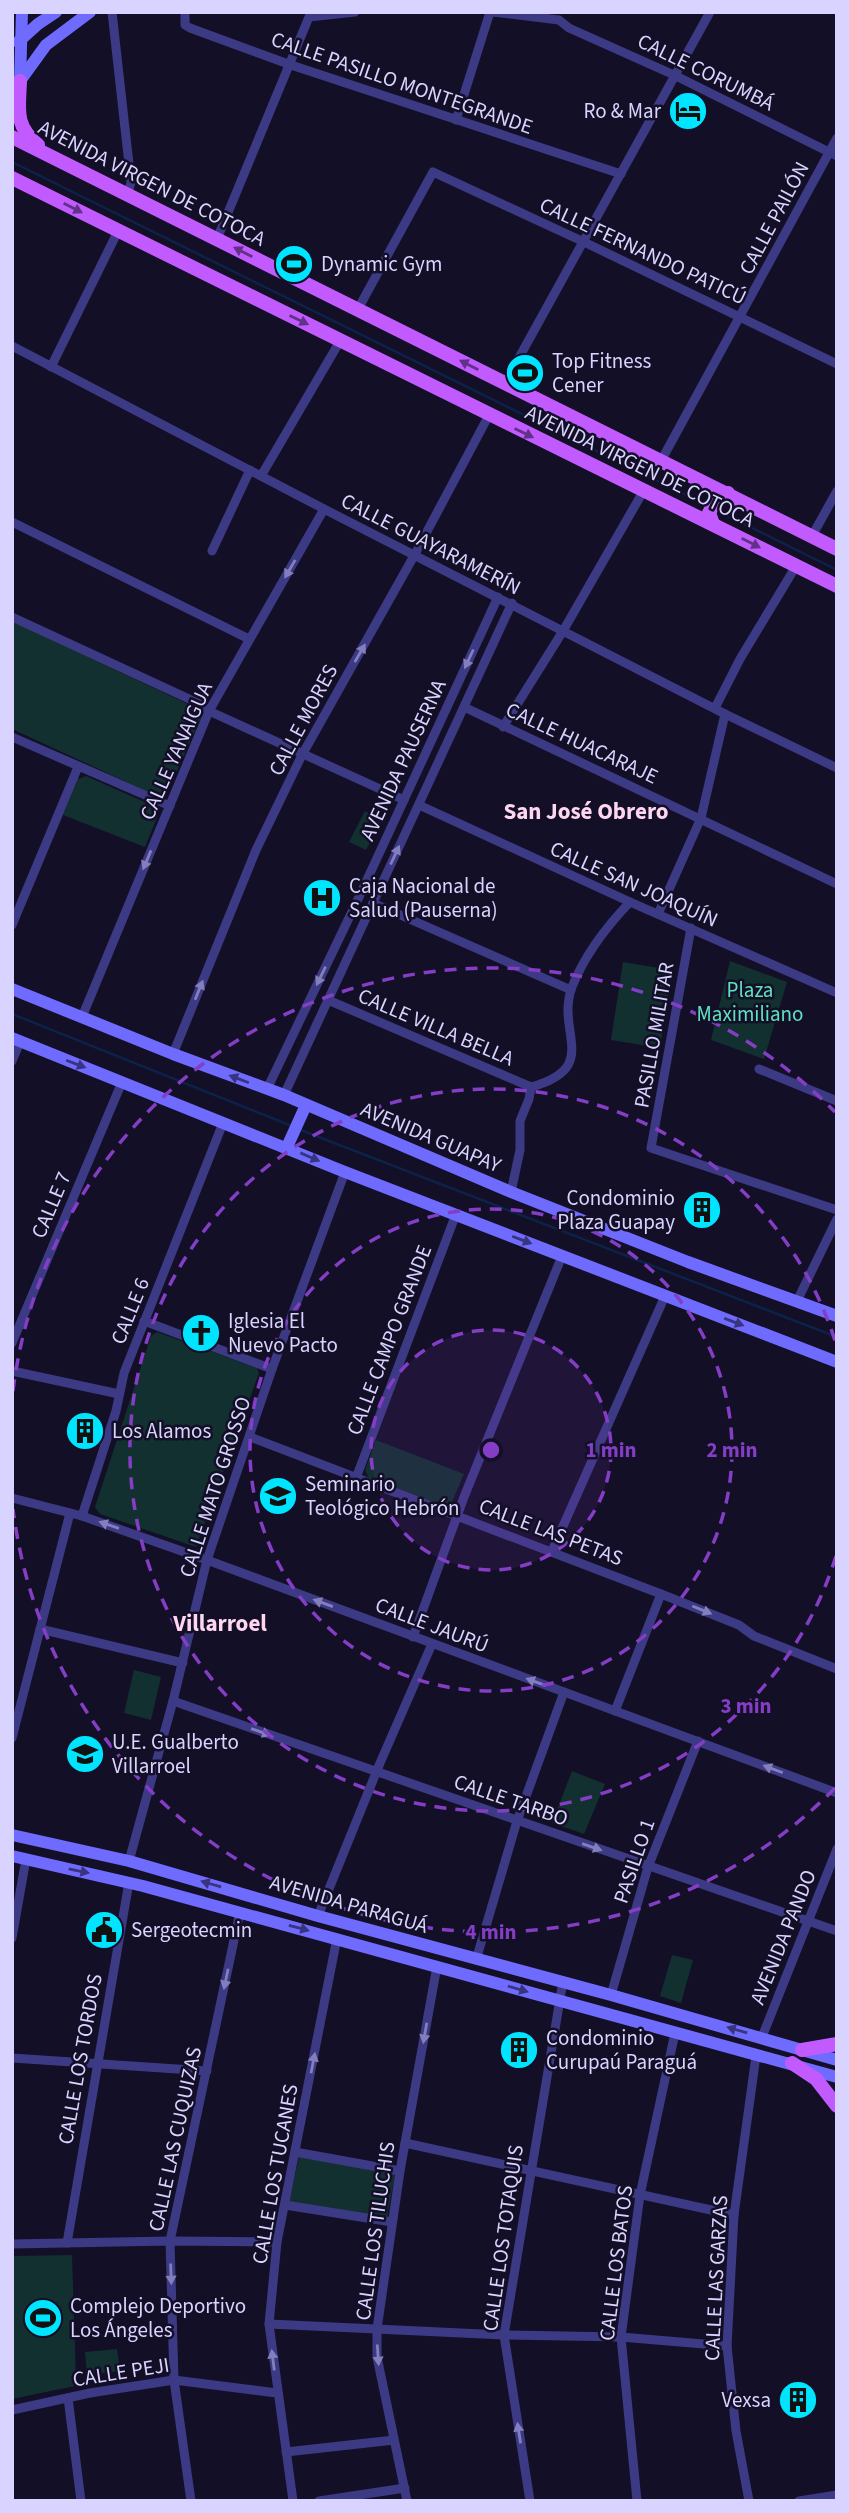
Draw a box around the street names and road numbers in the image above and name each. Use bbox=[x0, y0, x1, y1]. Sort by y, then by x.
street label: CALLE PASILLO MONTEGRANDE bbox=[267, 24, 537, 142]
street label: CALLE CORUMBÁ bbox=[632, 26, 780, 118]
street label: AVENIDA VIRGEN DE COTOCA bbox=[33, 113, 271, 254]
street label: CALLE PAILÓN bbox=[732, 156, 816, 280]
street label: CALLE FERNANDO PATICÚ bbox=[535, 190, 751, 312]
street label: AVENIDA VIRGEN DE COTOCA bbox=[520, 397, 760, 535]
street label: CALLE GUAYARAMERÍN bbox=[336, 486, 526, 602]
street label: CALLE MORES bbox=[261, 659, 345, 781]
street label: AVENIDA PAUSERNA bbox=[352, 674, 454, 846]
street label: CALLE YANAIGUA bbox=[132, 677, 220, 825]
street label: CALLE HUACARAJE bbox=[501, 695, 663, 791]
street label: CALLE SAN JOAQUÍN bbox=[545, 833, 723, 935]
street label: PASILLO MILITAR bbox=[626, 960, 682, 1110]
street label: CALLE VILLA BELLA bbox=[353, 981, 519, 1074]
street label: AVENIDA GUAPAY bbox=[356, 1094, 507, 1181]
street label: CALLE 7 bbox=[24, 1167, 78, 1243]
street label: CALLE CAMPO GRANDE bbox=[339, 1241, 439, 1439]
street label: CALLE 6 bbox=[103, 1273, 157, 1349]
street label: CALLE MATO GROSSO bbox=[172, 1393, 258, 1581]
street label: CALLE LAS PETAS bbox=[475, 1491, 627, 1573]
street label: CALLE JAURÚ bbox=[371, 1590, 493, 1660]
street label: CALLE TARBO bbox=[450, 1766, 572, 1834]
street label: PASILLO 1 bbox=[606, 1815, 662, 1907]
street label: AVENIDA PANDO bbox=[742, 1865, 824, 2009]
street label: AVENIDA PARAGUÁ bbox=[266, 1867, 432, 1941]
street label: CALLE LOS TORDOS bbox=[50, 1971, 110, 2147]
street label: CALLE LAS CUQUIZAS bbox=[141, 2044, 209, 2234]
street label: CALLE LOS TUCANES bbox=[244, 2082, 306, 2266]
street label: CALLE LOS TILUCHIS bbox=[348, 2140, 402, 2322]
street label: CALLE LOS TOTAQUIS bbox=[475, 2143, 531, 2333]
street label: CALLE LOS BATOS bbox=[592, 2183, 640, 2343]
street label: CALLE LAS GARZAS bbox=[697, 2194, 735, 2362]
street label: CALLE PEJI bbox=[70, 2350, 172, 2394]

